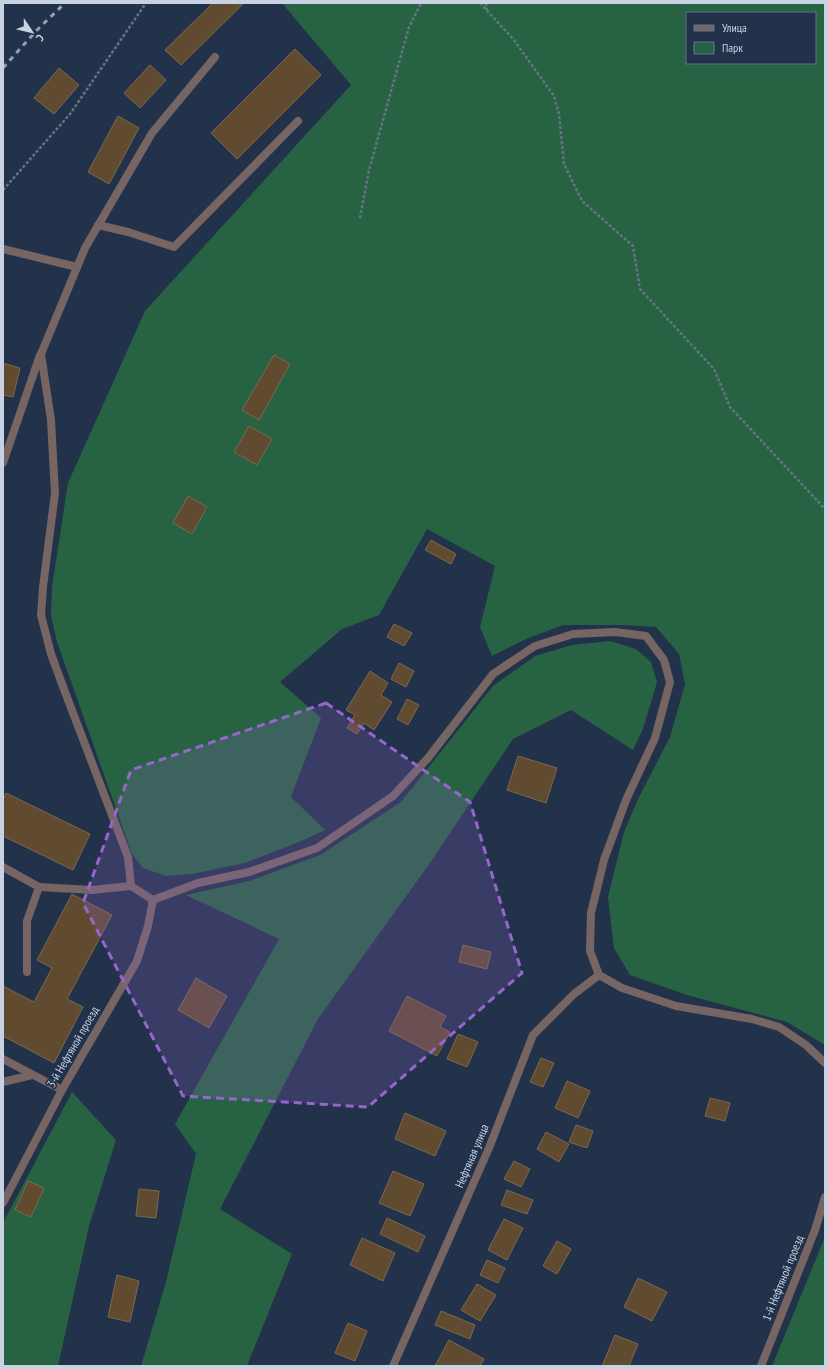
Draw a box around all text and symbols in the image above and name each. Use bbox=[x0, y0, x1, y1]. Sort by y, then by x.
north arrow bbox=[12, 12, 52, 52]
legend bbox=[686, 12, 816, 64]
text: Улица bbox=[722, 20, 747, 35]
text: С bbox=[33, 32, 47, 44]
text: Парк bbox=[722, 40, 743, 55]
street label: 3-й Нефтяной проезд bbox=[43, 1003, 102, 1090]
street label: Нефтяная улица bbox=[451, 1121, 492, 1190]
street label: 1-й Нефтяной проезд bbox=[759, 1232, 807, 1323]

